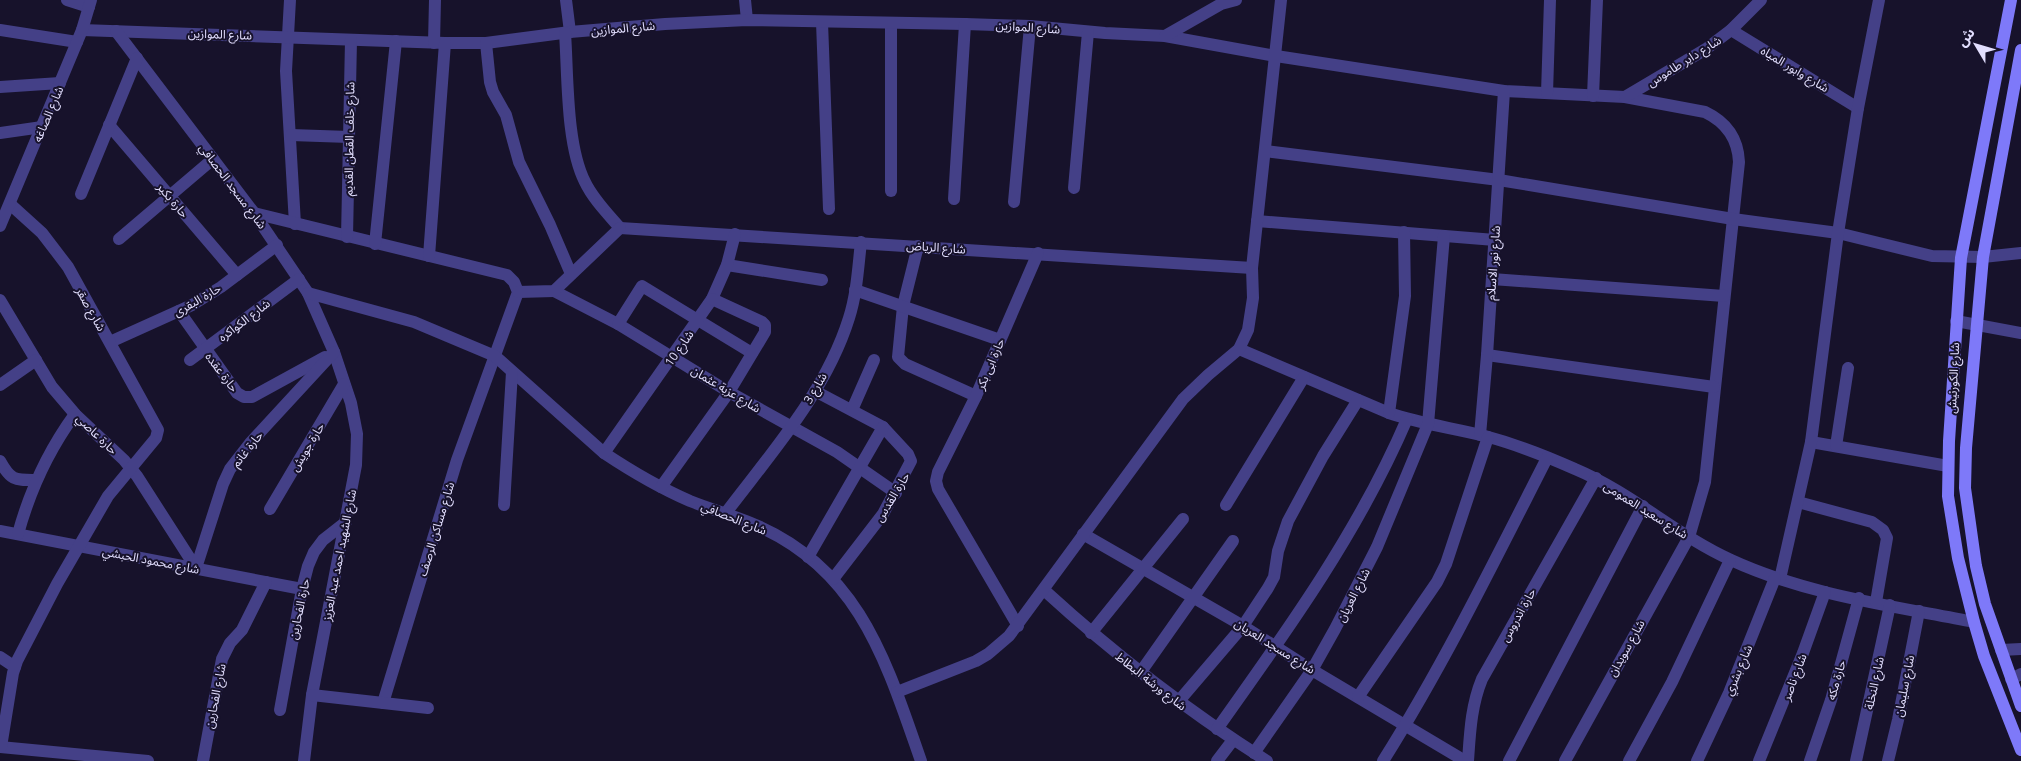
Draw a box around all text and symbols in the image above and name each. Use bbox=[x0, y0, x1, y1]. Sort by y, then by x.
street label: شارع الموازين bbox=[995, 16, 1061, 39]
street label: شارع الموازين bbox=[590, 17, 656, 40]
north arrow bbox=[1951, 20, 2001, 70]
text: ش bbox=[1952, 23, 1979, 50]
street label: شارع الموازين bbox=[188, 24, 252, 45]
street label: شارع داير طاموس bbox=[1644, 31, 1725, 91]
street label: شارع وابور المياه bbox=[1757, 42, 1832, 97]
street label: شارع خلف القطن القديم bbox=[340, 82, 359, 196]
street label: شارع الصاغه bbox=[29, 83, 68, 145]
street label: شارع مسجد الحصافي bbox=[194, 140, 271, 233]
street label: حارة بكير bbox=[153, 178, 193, 221]
street label: شارع نور الاسلام bbox=[1482, 225, 1505, 301]
street label: شارع الرياض bbox=[906, 236, 966, 259]
street label: حارة البقرى bbox=[170, 280, 224, 320]
street label: شارع صقر bbox=[71, 283, 110, 335]
street label: شارع الكواكره bbox=[214, 295, 274, 346]
street label: شارع 10 bbox=[660, 327, 698, 370]
street label: حارة ابى بكر bbox=[971, 336, 1008, 393]
street label: شارع الكورنيش bbox=[1943, 342, 1964, 414]
street label: حارة عقده bbox=[201, 349, 243, 395]
street label: شارع عزبة عثمان bbox=[688, 362, 764, 417]
street label: شارع 3 bbox=[799, 369, 832, 407]
street label: حارة عاصي bbox=[71, 410, 121, 459]
street label: حارة جويش bbox=[286, 419, 328, 475]
street label: حارة غانم bbox=[227, 427, 268, 471]
street label: حارة القدس bbox=[870, 469, 914, 525]
street label: شارع سعيد العمومى bbox=[1600, 477, 1691, 544]
street label: شارع مساكن الرصف bbox=[414, 480, 459, 578]
street label: شارع الشهيد احمد عبد العزيز bbox=[318, 488, 361, 623]
street label: شارع الحصافي bbox=[698, 497, 769, 540]
street label: شارع محمود الحبشي bbox=[101, 542, 201, 580]
street label: شارع العريان bbox=[1332, 565, 1375, 625]
street label: حارة الفحارين bbox=[284, 577, 314, 641]
street label: حارة اندروس bbox=[1496, 585, 1540, 645]
street label: شارع مسجد العريان bbox=[1231, 614, 1319, 678]
street label: شارع سويدان bbox=[1603, 616, 1649, 680]
street label: شارع بشري bbox=[1720, 642, 1758, 699]
street label: شارع ورشة البطاط bbox=[1111, 648, 1190, 715]
street label: شارع ناصر bbox=[1777, 651, 1812, 704]
street label: شارع سليمان bbox=[1890, 654, 1919, 719]
street label: شارع النخلة bbox=[1860, 655, 1889, 711]
street label: حارة مكه bbox=[1822, 658, 1850, 702]
street label: شارع الفحارين bbox=[200, 662, 231, 730]

